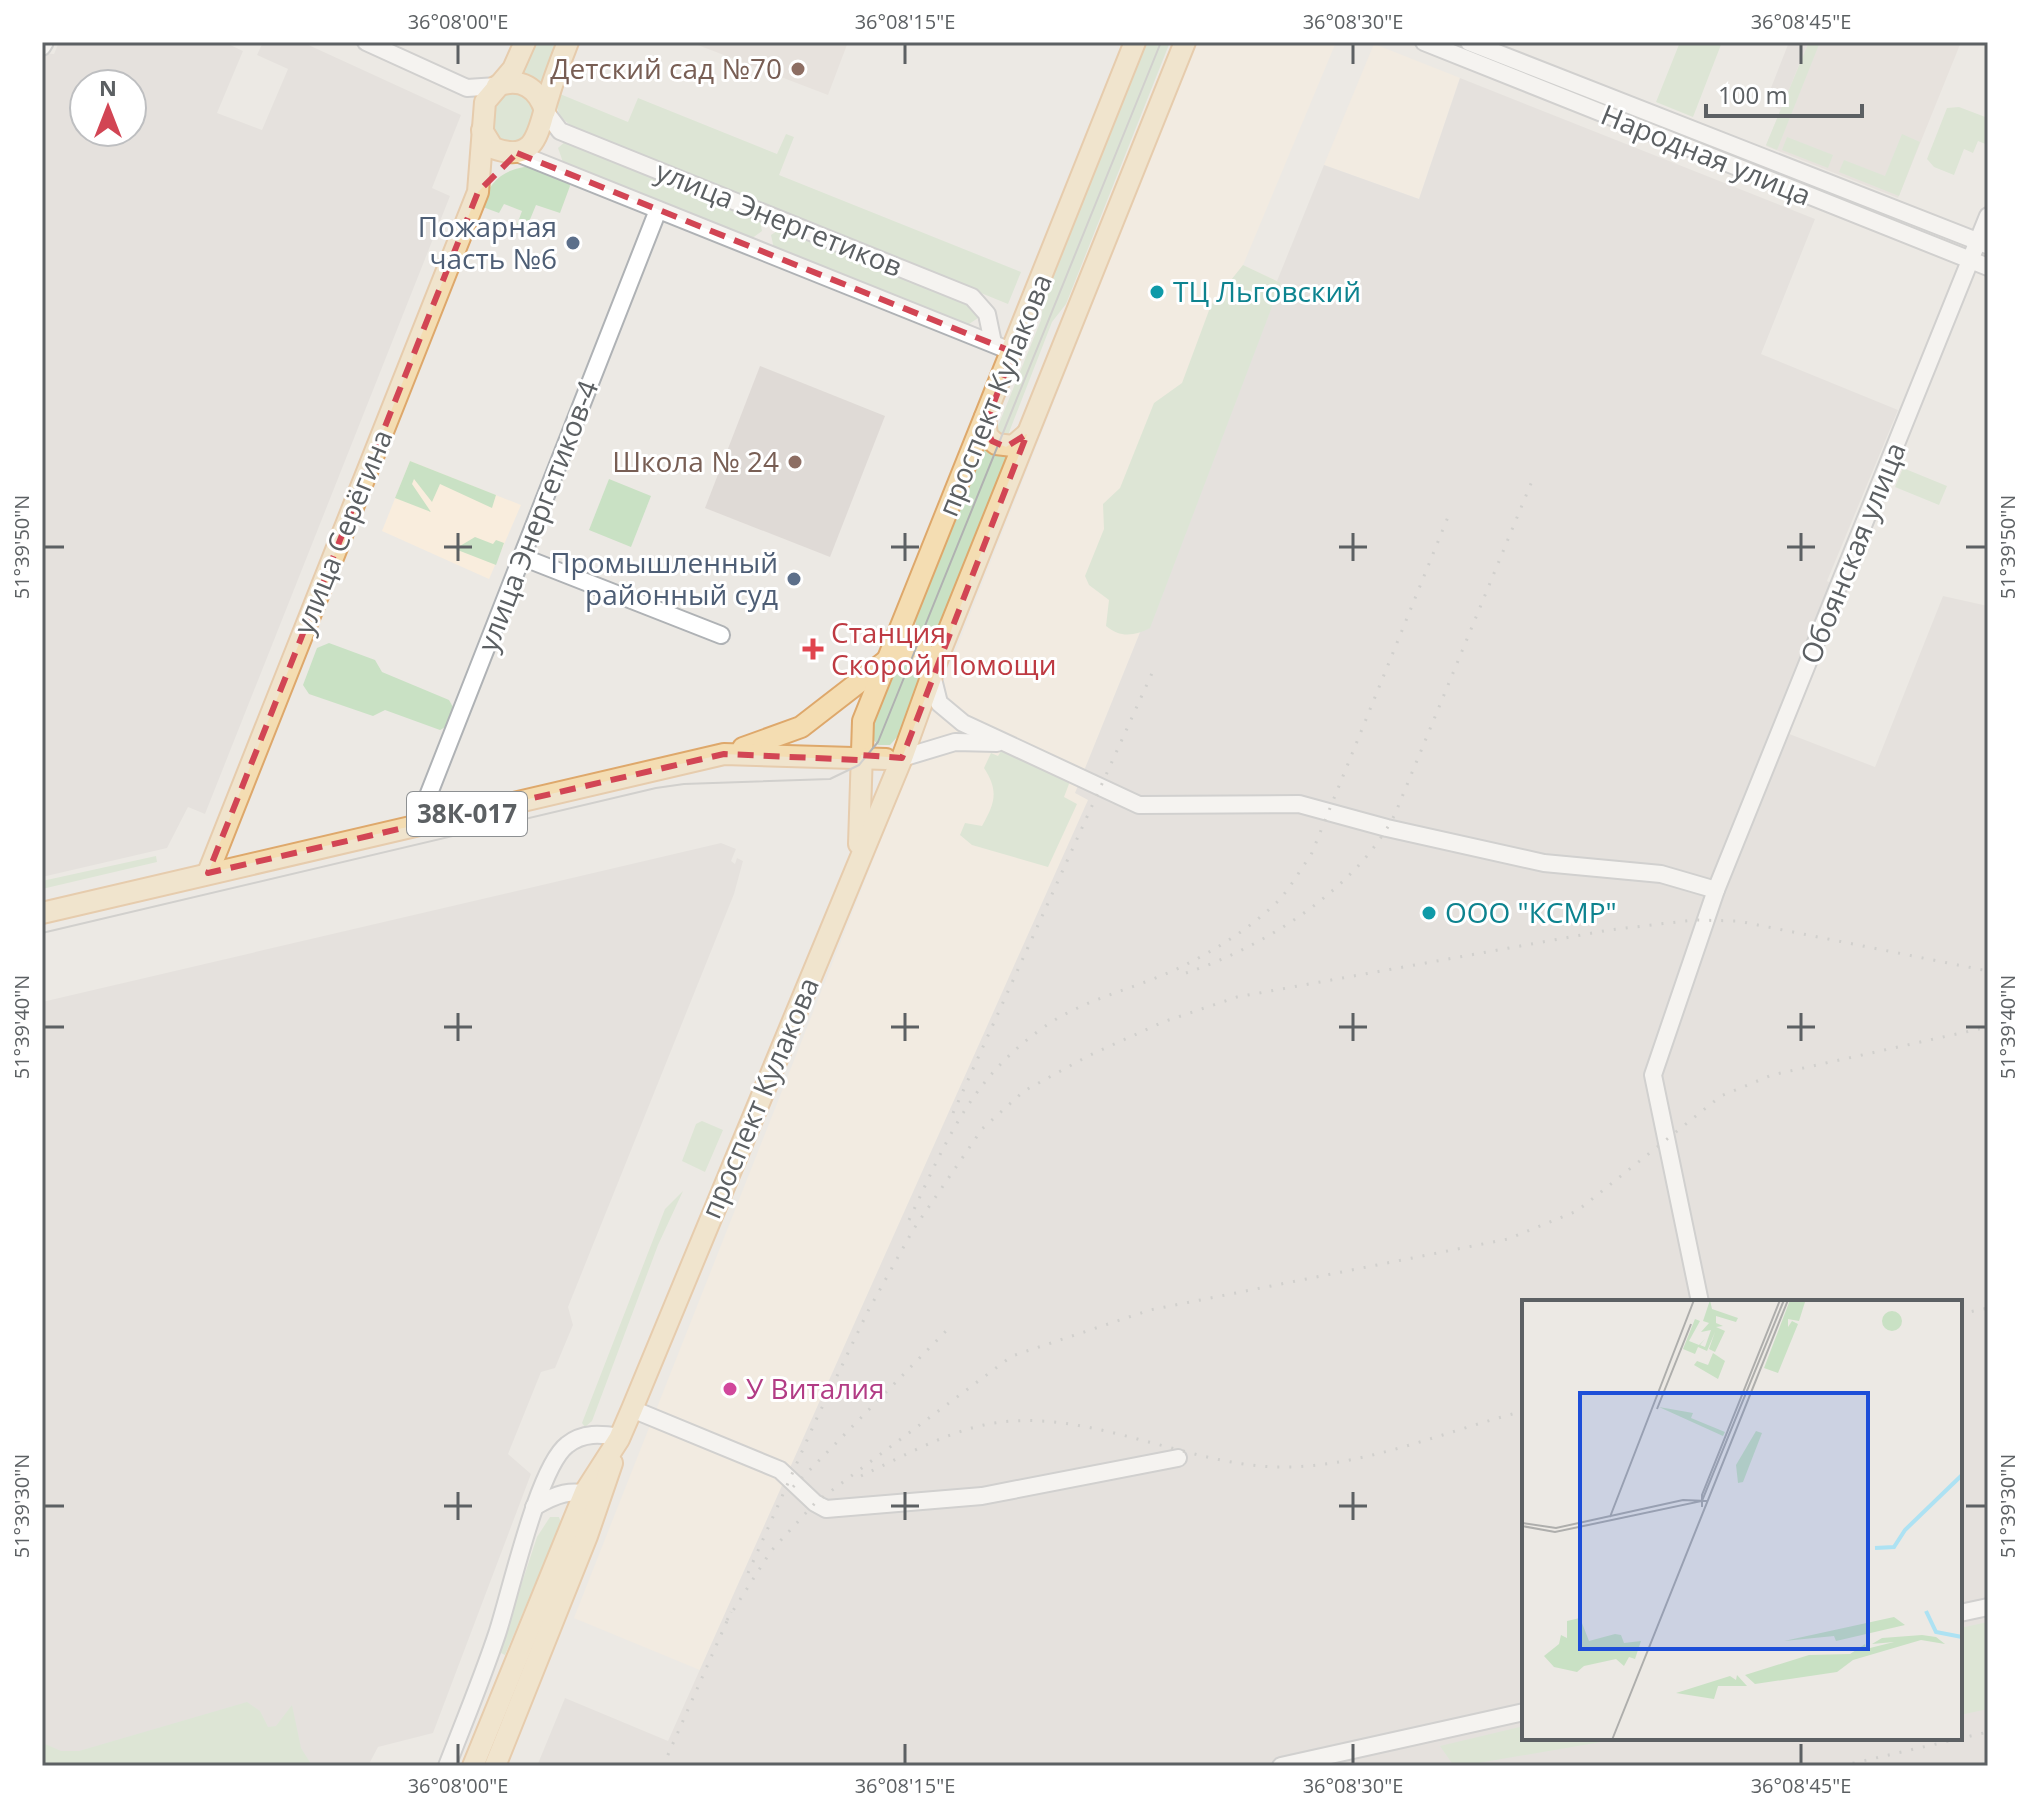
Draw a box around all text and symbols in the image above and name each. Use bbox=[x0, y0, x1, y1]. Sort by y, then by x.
text: 36°08'00"E bbox=[408, 8, 508, 35]
text: 36°08'15"E bbox=[855, 8, 955, 35]
text: 36°08'30"E bbox=[1303, 8, 1403, 35]
text: 36°08'45"E bbox=[1751, 8, 1851, 35]
place label: Детский сад №70 bbox=[550, 49, 782, 87]
marker: Детский сад №70 bbox=[789, 60, 807, 78]
north arrow bbox=[68, 68, 148, 148]
scale bar bbox=[1706, 68, 1862, 118]
text: N bbox=[99, 72, 117, 102]
text: 100 m bbox=[1718, 78, 1788, 111]
street label: Народная улица bbox=[1596, 95, 1817, 214]
street label: улица Энергетиков bbox=[651, 151, 908, 285]
place label: Пожарная часть №6 bbox=[418, 207, 557, 277]
marker: Пожарная часть №6 bbox=[564, 234, 582, 252]
street label: проспект Кулакова bbox=[928, 268, 1060, 522]
place label: ТЦ Льговский bbox=[1173, 272, 1361, 310]
marker: ТЦ Льговский bbox=[1148, 283, 1166, 301]
street label: улица Энергетиков-4 bbox=[468, 375, 606, 657]
street label: улица Серёгина bbox=[284, 424, 400, 640]
street label: Обоянская улица bbox=[1790, 436, 1914, 669]
place label: Школа № 24 bbox=[612, 442, 779, 480]
marker: Школа № 24 bbox=[786, 453, 804, 471]
text: 51°39'50"N bbox=[8, 495, 35, 599]
text: 51°39'50"N bbox=[1994, 495, 2021, 599]
place label: Промышленный районный суд bbox=[550, 543, 778, 613]
marker: Промышленный районный суд bbox=[785, 570, 803, 588]
place label: Станция Скорой Помощи bbox=[831, 613, 1057, 683]
marker: Станция Скорой Помощи bbox=[802, 638, 824, 660]
road number: 38К-017 bbox=[407, 792, 527, 836]
place label: ООО "КСМР" bbox=[1445, 893, 1617, 931]
marker: ООО "КСМР" bbox=[1420, 904, 1438, 922]
street label: проспект Кулакова bbox=[691, 971, 827, 1224]
text: 51°39'40"N bbox=[8, 975, 35, 1079]
text: 51°39'40"N bbox=[1994, 975, 2021, 1079]
inset map bbox=[1522, 1300, 1962, 1740]
place label: У Виталия bbox=[746, 1369, 885, 1407]
marker: У Виталия bbox=[721, 1380, 739, 1398]
text: 51°39'30"N bbox=[8, 1454, 35, 1558]
text: 51°39'30"N bbox=[1994, 1454, 2021, 1558]
text: 36°08'00"E bbox=[408, 1772, 508, 1799]
text: 36°08'15"E bbox=[855, 1772, 955, 1799]
text: 36°08'30"E bbox=[1303, 1772, 1403, 1799]
text: 36°08'45"E bbox=[1751, 1772, 1851, 1799]

